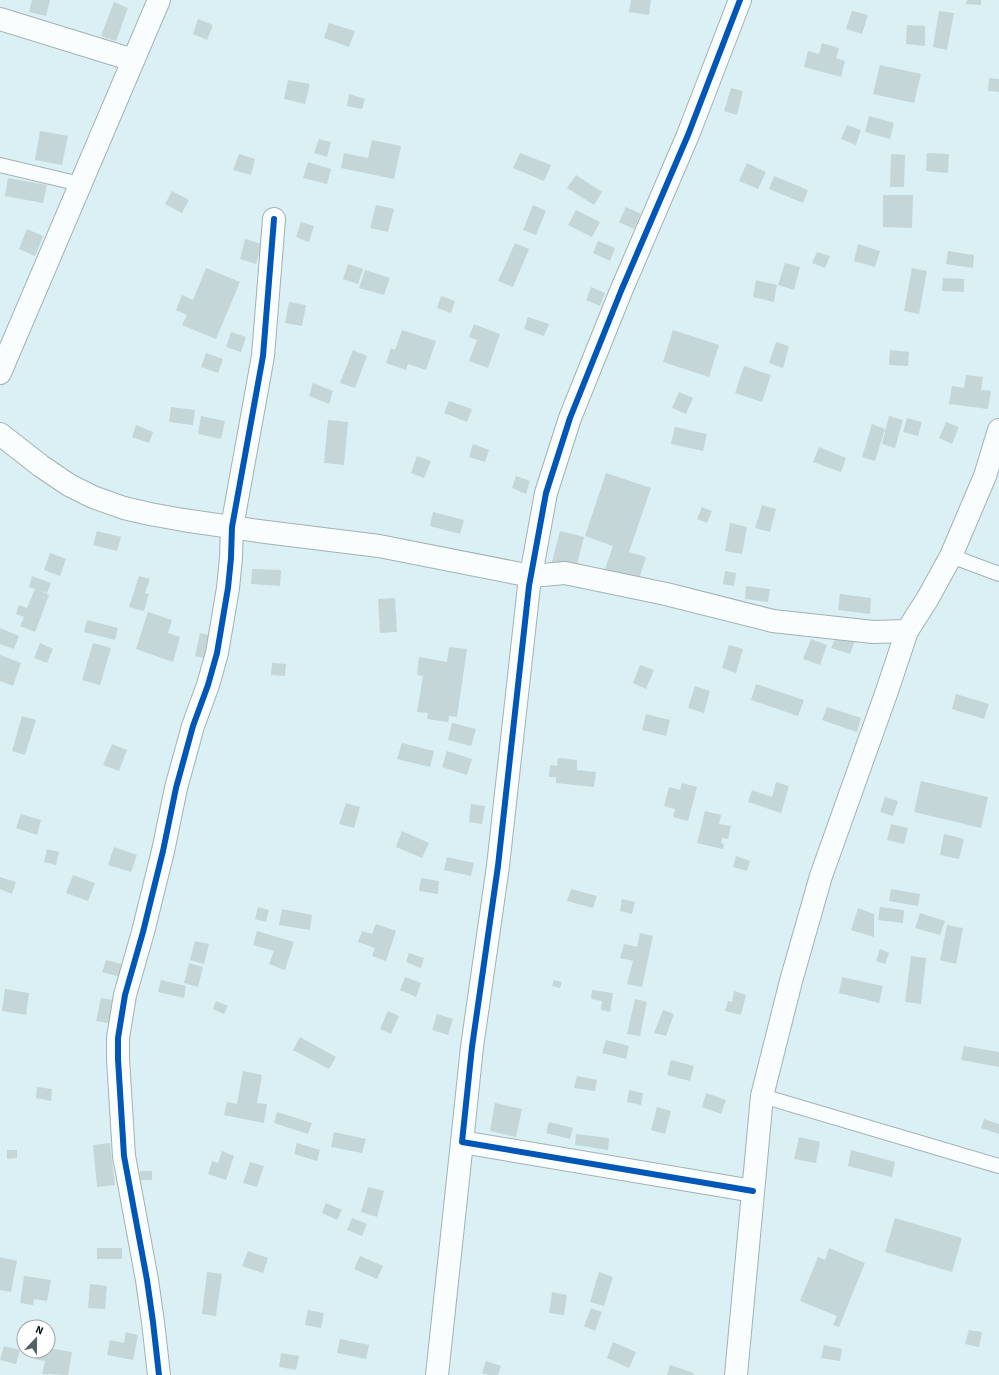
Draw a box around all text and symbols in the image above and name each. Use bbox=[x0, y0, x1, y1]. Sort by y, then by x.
north arrow bbox=[16, 1319, 56, 1359]
text: N bbox=[33, 1322, 46, 1339]

